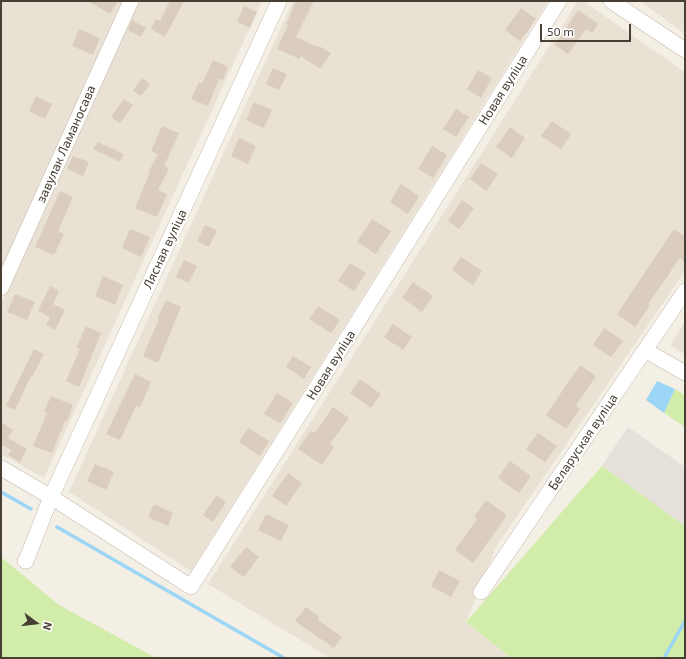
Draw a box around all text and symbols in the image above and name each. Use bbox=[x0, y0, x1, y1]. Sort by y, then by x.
scale bar bbox=[542, 16, 633, 42]
text: 50 m bbox=[547, 24, 574, 38]
street label: Новая вуліца bbox=[475, 52, 531, 128]
street label: завулак Ламаносава bbox=[33, 83, 99, 205]
street label: Лясная вуліца bbox=[140, 207, 190, 291]
street label: Новая вуліца bbox=[303, 327, 359, 403]
street label: Беларуская вуліца bbox=[545, 391, 621, 493]
north arrow bbox=[16, 603, 56, 643]
text: N bbox=[41, 621, 55, 632]

